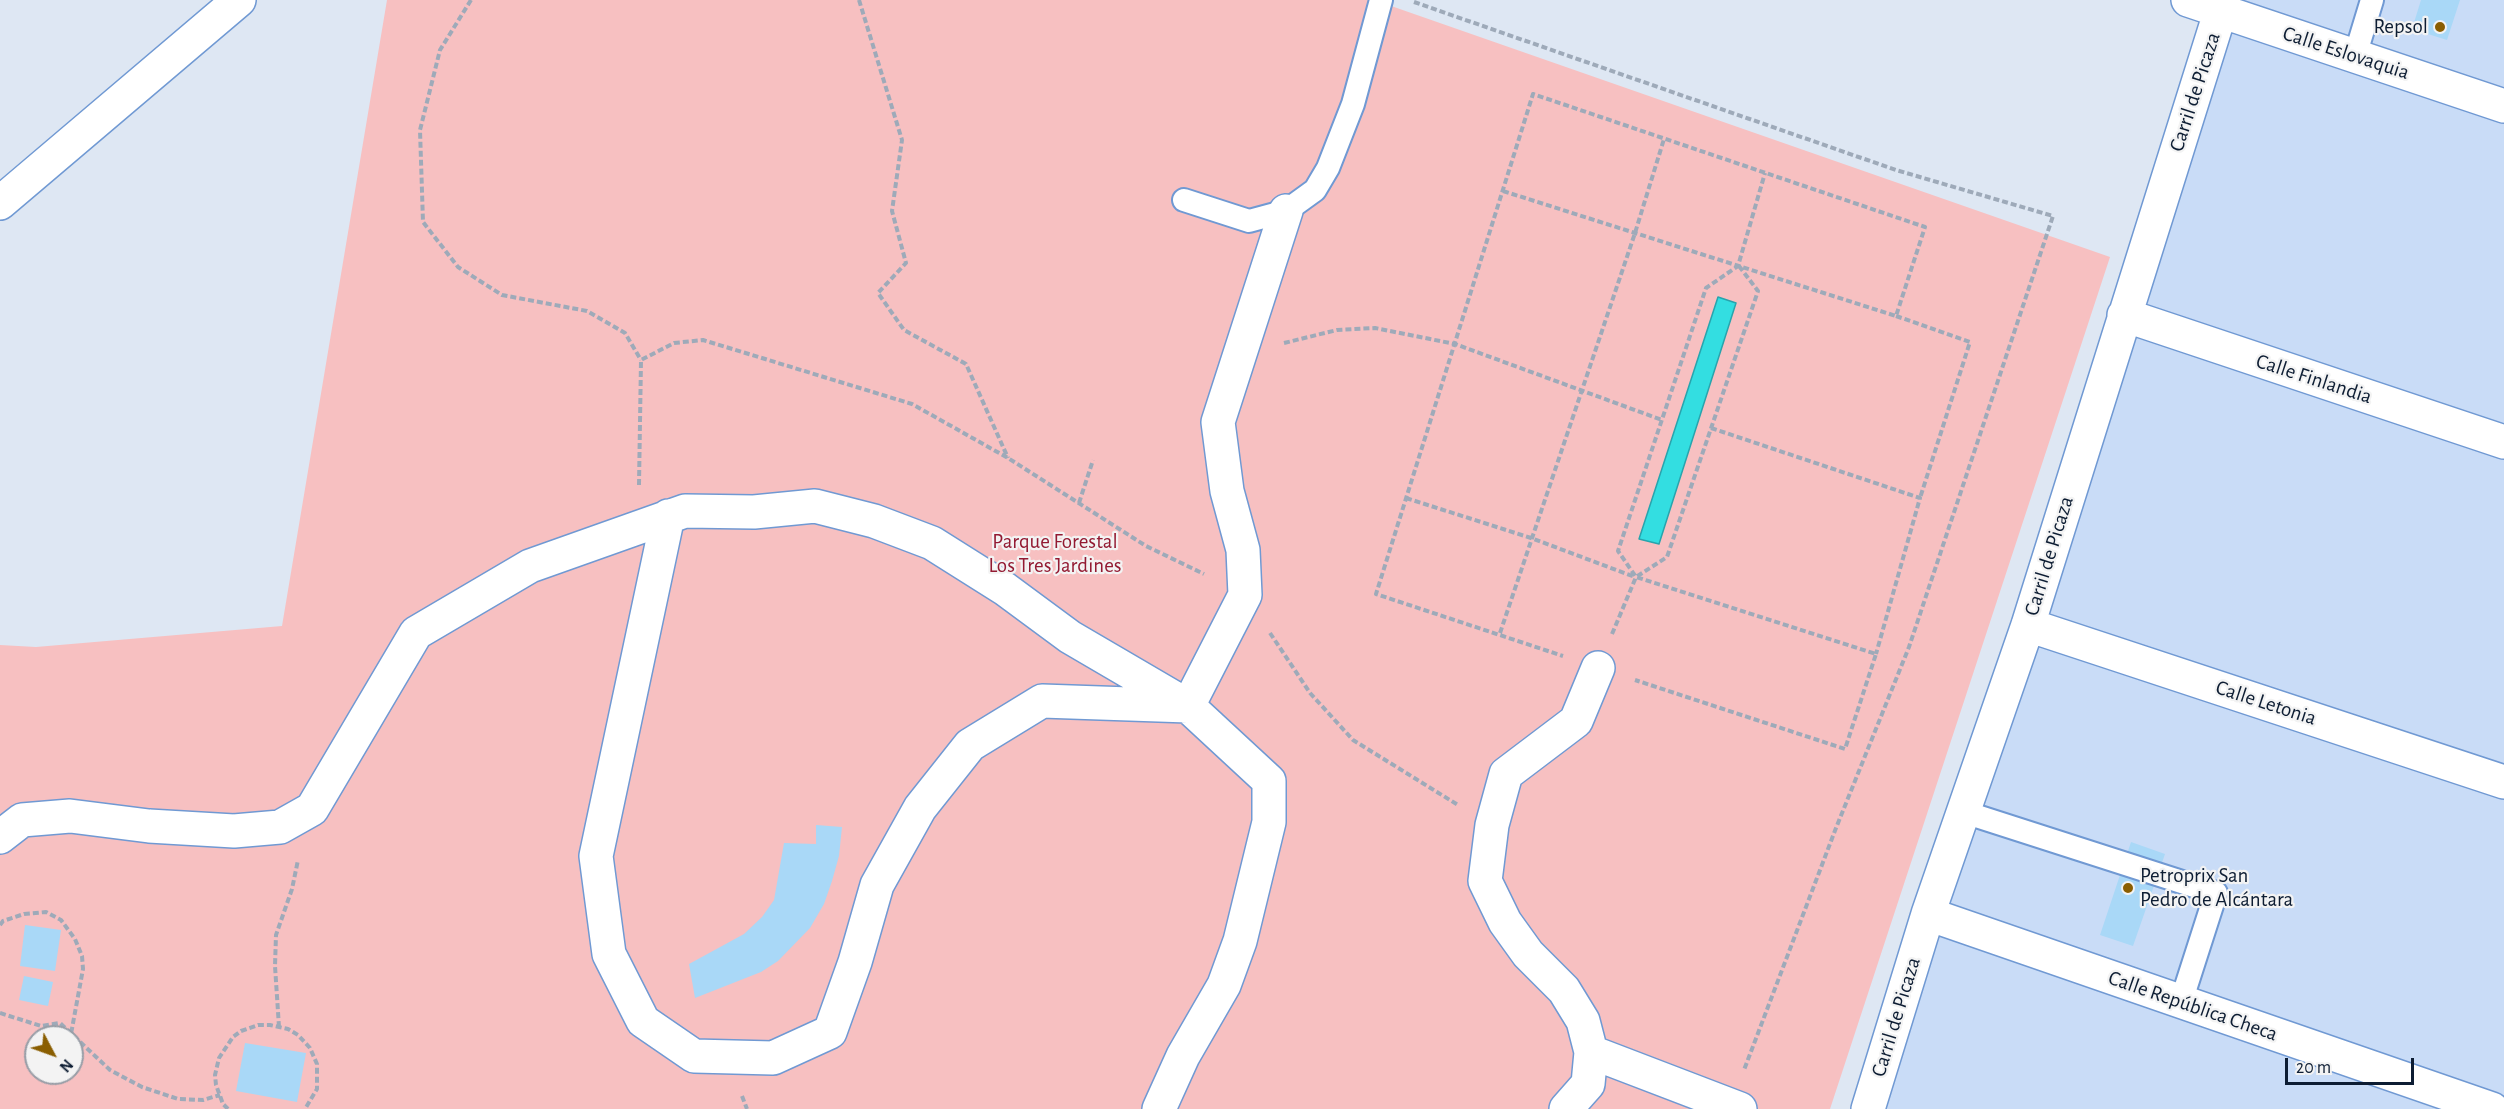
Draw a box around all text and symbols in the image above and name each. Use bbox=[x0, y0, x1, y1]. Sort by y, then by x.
place label: Repsol bbox=[2373, 14, 2428, 40]
marker: Repsol bbox=[2433, 20, 2447, 34]
street label: Calle Eslovaquia bbox=[2279, 21, 2413, 85]
street label: Carril de Picaza bbox=[2164, 29, 2226, 155]
street label: Calle Finlandia bbox=[2253, 348, 2375, 410]
street label: Carril de Picaza bbox=[2019, 493, 2079, 619]
park label: Parque Forestal Los Tres Jardines bbox=[988, 529, 1122, 579]
street label: Calle Letonia bbox=[2212, 675, 2320, 731]
place label: Petroprix San Pedro de Alcántara bbox=[2140, 863, 2293, 913]
marker: Petroprix San Pedro de Alcántara bbox=[2121, 881, 2135, 895]
street label: Carril de Picaza bbox=[1866, 954, 1926, 1080]
street label: Calle República Checa bbox=[2105, 965, 2281, 1047]
north arrow bbox=[24, 1025, 84, 1085]
scale bar bbox=[2288, 1046, 2417, 1084]
text: N bbox=[56, 1056, 76, 1075]
text: 20 m bbox=[2296, 1059, 2331, 1077]

